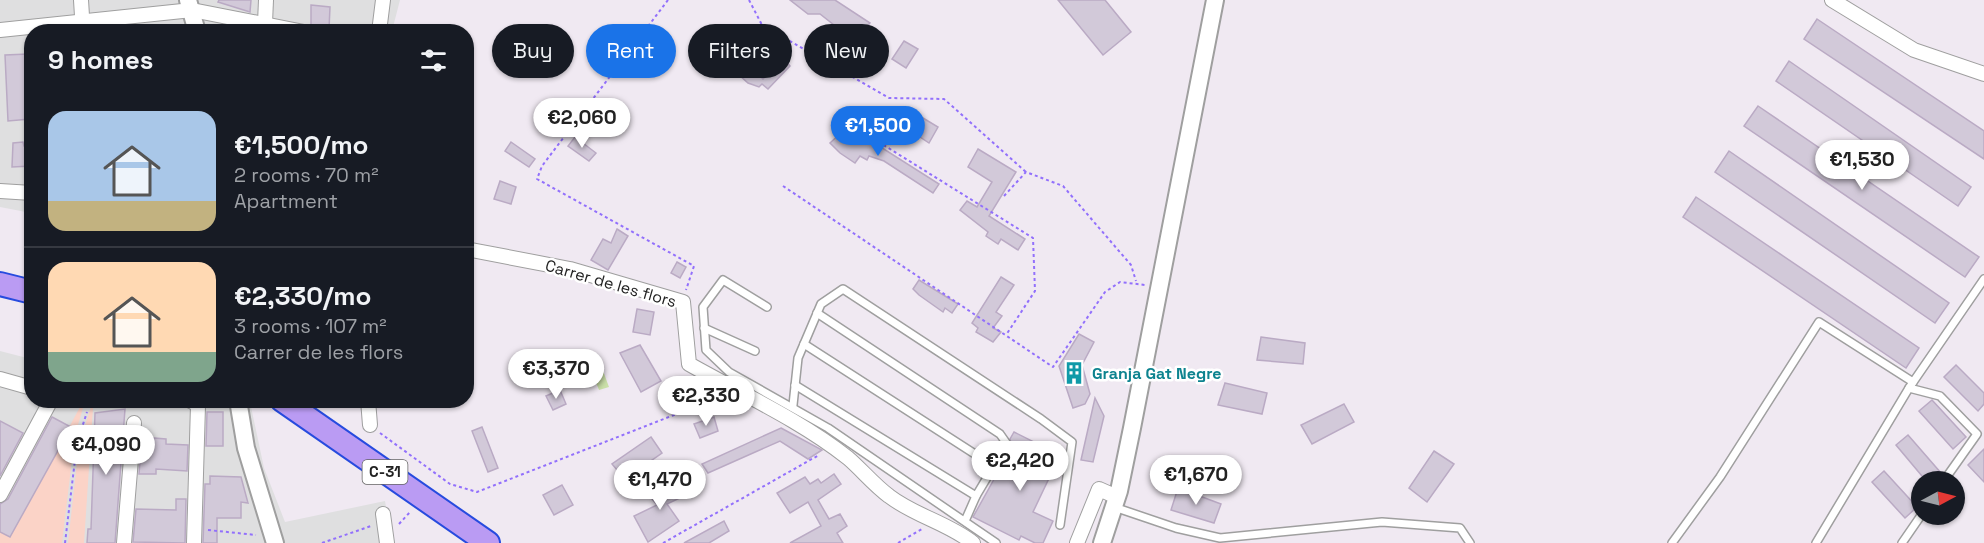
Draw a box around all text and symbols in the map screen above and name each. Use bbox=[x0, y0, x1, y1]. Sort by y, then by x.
chip: Buy bbox=[492, 24, 574, 78]
chip: Rent bbox=[586, 24, 676, 78]
chip: Filters bbox=[688, 24, 792, 78]
chip: New bbox=[804, 24, 889, 78]
text: 9 homes bbox=[48, 43, 153, 77]
icon: filters bbox=[417, 44, 450, 77]
pin: €2,060 bbox=[533, 98, 631, 149]
text: €2,060 bbox=[547, 104, 617, 130]
pin: €1,500 bbox=[829, 106, 927, 157]
text: €1,500 bbox=[845, 112, 911, 138]
text: €1,500/mo bbox=[234, 128, 369, 162]
icon: home bbox=[96, 135, 168, 207]
pin: €1,530 bbox=[1813, 140, 1911, 191]
text: €1,530 bbox=[1829, 146, 1895, 172]
text: 2 rooms · 70 m² bbox=[234, 162, 378, 188]
text: Apartment bbox=[234, 188, 338, 214]
street label: Carrer de les flors bbox=[543, 255, 679, 312]
text: €2,330/mo bbox=[234, 279, 371, 313]
icon: home bbox=[96, 286, 168, 358]
text: 3 rooms · 107 m² bbox=[234, 313, 387, 339]
text: Carrer de les flors bbox=[234, 339, 403, 365]
pin: €3,370 bbox=[507, 349, 605, 400]
text: €3,370 bbox=[522, 355, 590, 381]
building icon: Granja Gat Negre bbox=[1061, 360, 1087, 386]
place label: Granja Gat Negre bbox=[1092, 363, 1222, 384]
pin: €2,330 bbox=[657, 376, 755, 427]
text: €2,330 bbox=[672, 382, 740, 408]
pin: €4,090 bbox=[57, 425, 155, 476]
text: €4,090 bbox=[71, 431, 141, 457]
pin: €2,420 bbox=[971, 441, 1069, 492]
text: €2,420 bbox=[986, 447, 1054, 473]
pin: €1,670 bbox=[1147, 455, 1245, 506]
road number: C-31 bbox=[362, 460, 408, 484]
pin: €1,470 bbox=[611, 460, 709, 511]
text: €1,670 bbox=[1164, 461, 1228, 487]
text: €1,470 bbox=[628, 466, 692, 492]
north arrow bbox=[1911, 471, 1965, 525]
map controls bbox=[1911, 471, 1965, 525]

